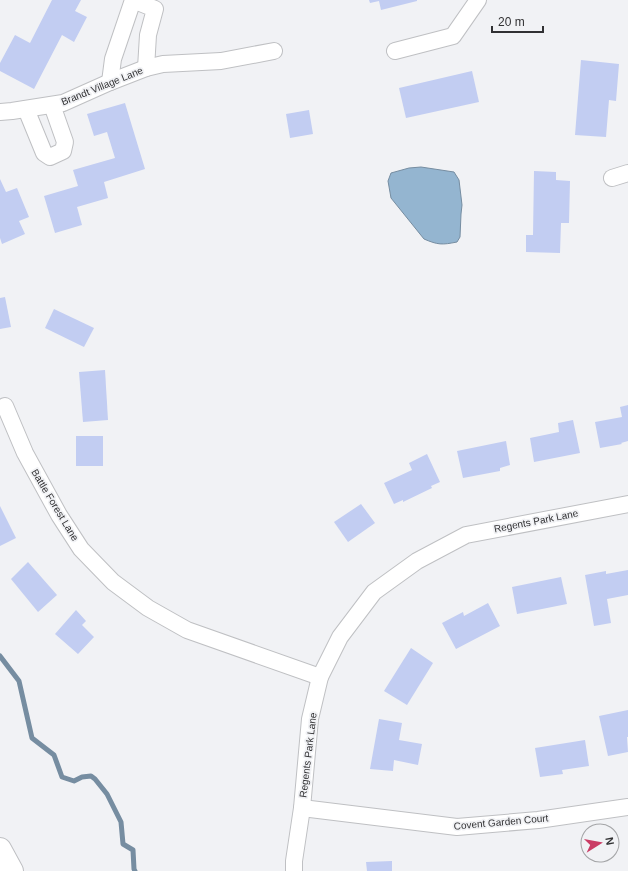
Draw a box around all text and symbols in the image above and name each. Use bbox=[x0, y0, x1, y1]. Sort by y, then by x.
scale bar bbox=[492, 8, 543, 34]
text: 20 m bbox=[498, 15, 525, 29]
street label: Brandt Village Lane bbox=[60, 64, 145, 107]
street label: Battle Forest Lane bbox=[29, 467, 81, 543]
street label: Regents Park Lane bbox=[493, 507, 579, 535]
street label: Regents Park Lane bbox=[297, 711, 319, 798]
street label: Covent Garden Court bbox=[453, 812, 549, 832]
north arrow bbox=[580, 823, 620, 863]
text: N bbox=[603, 836, 616, 846]

